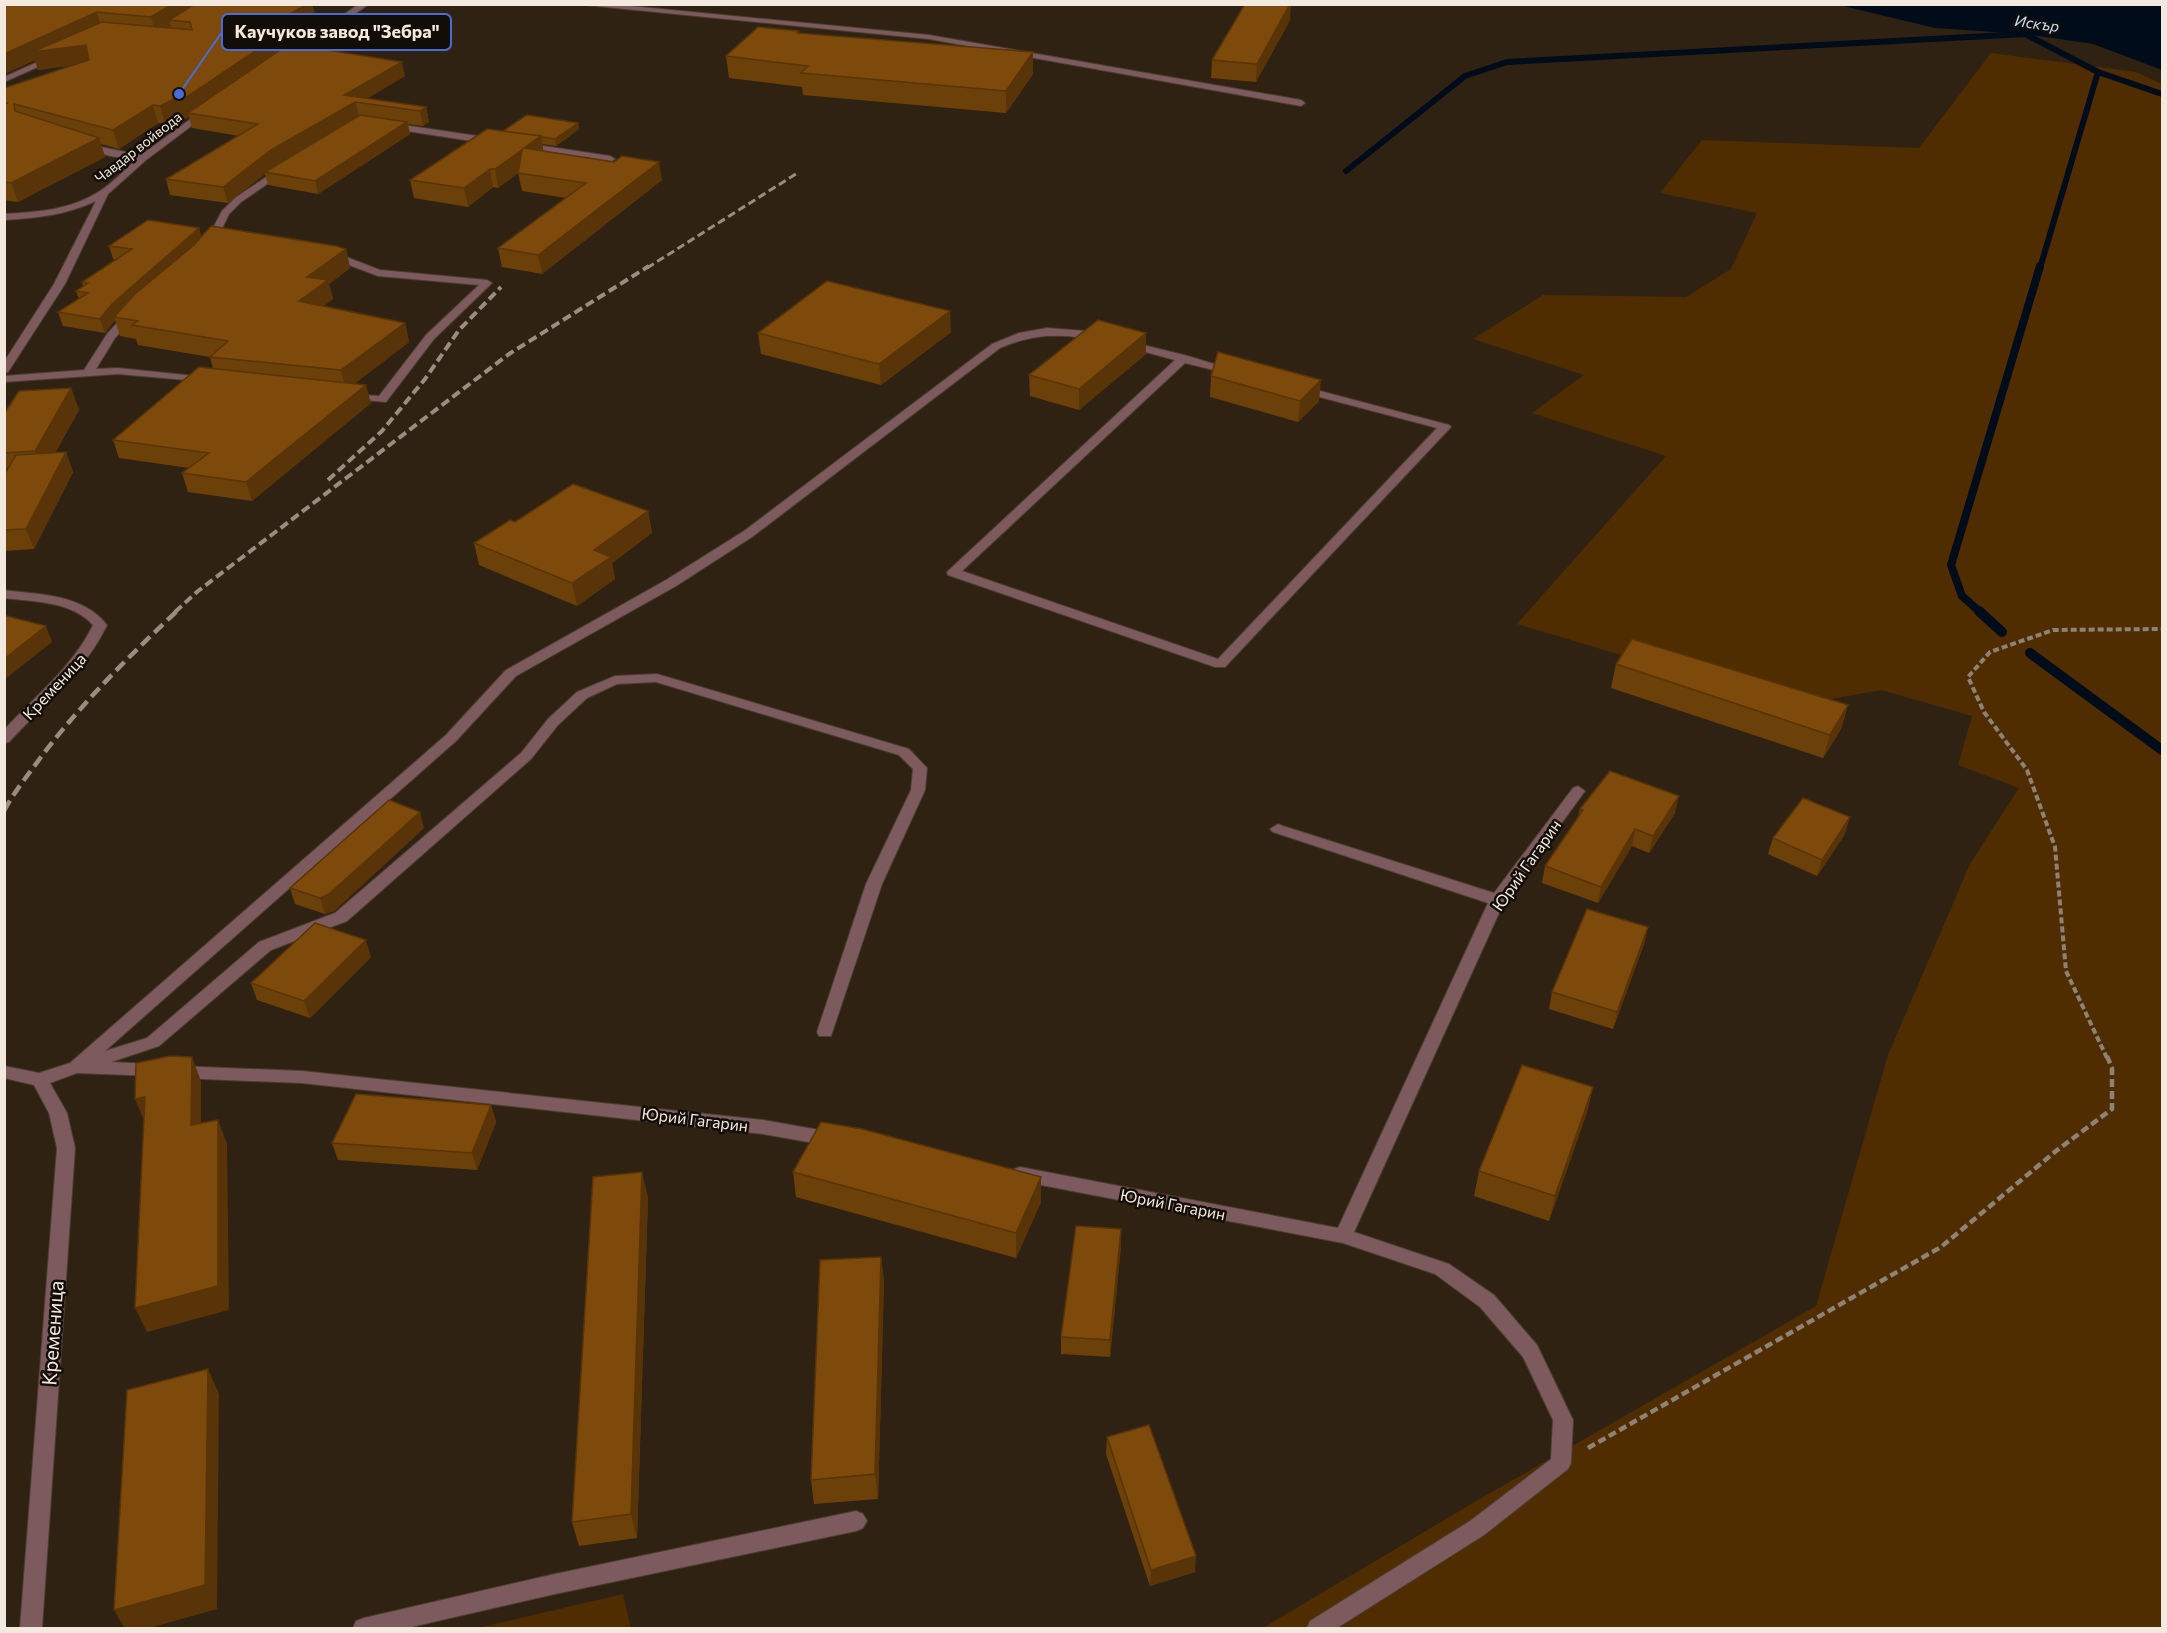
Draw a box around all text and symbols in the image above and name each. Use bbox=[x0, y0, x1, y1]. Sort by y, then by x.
water label: Искър bbox=[2014, 11, 2061, 35]
callout: Каучуков завод "Зебра" bbox=[222, 14, 451, 50]
text: Каучуков завод "Зебра" bbox=[234, 20, 440, 42]
street label: Чавдар войвода bbox=[91, 108, 185, 186]
street label: Кременица bbox=[18, 649, 90, 723]
street label: Юрий Гагарин bbox=[1488, 816, 1564, 914]
street label: Юрий Гагарин bbox=[641, 1103, 749, 1135]
street label: Юрий Гагарин bbox=[1119, 1184, 1227, 1224]
street label: Кременица bbox=[36, 1280, 68, 1386]

